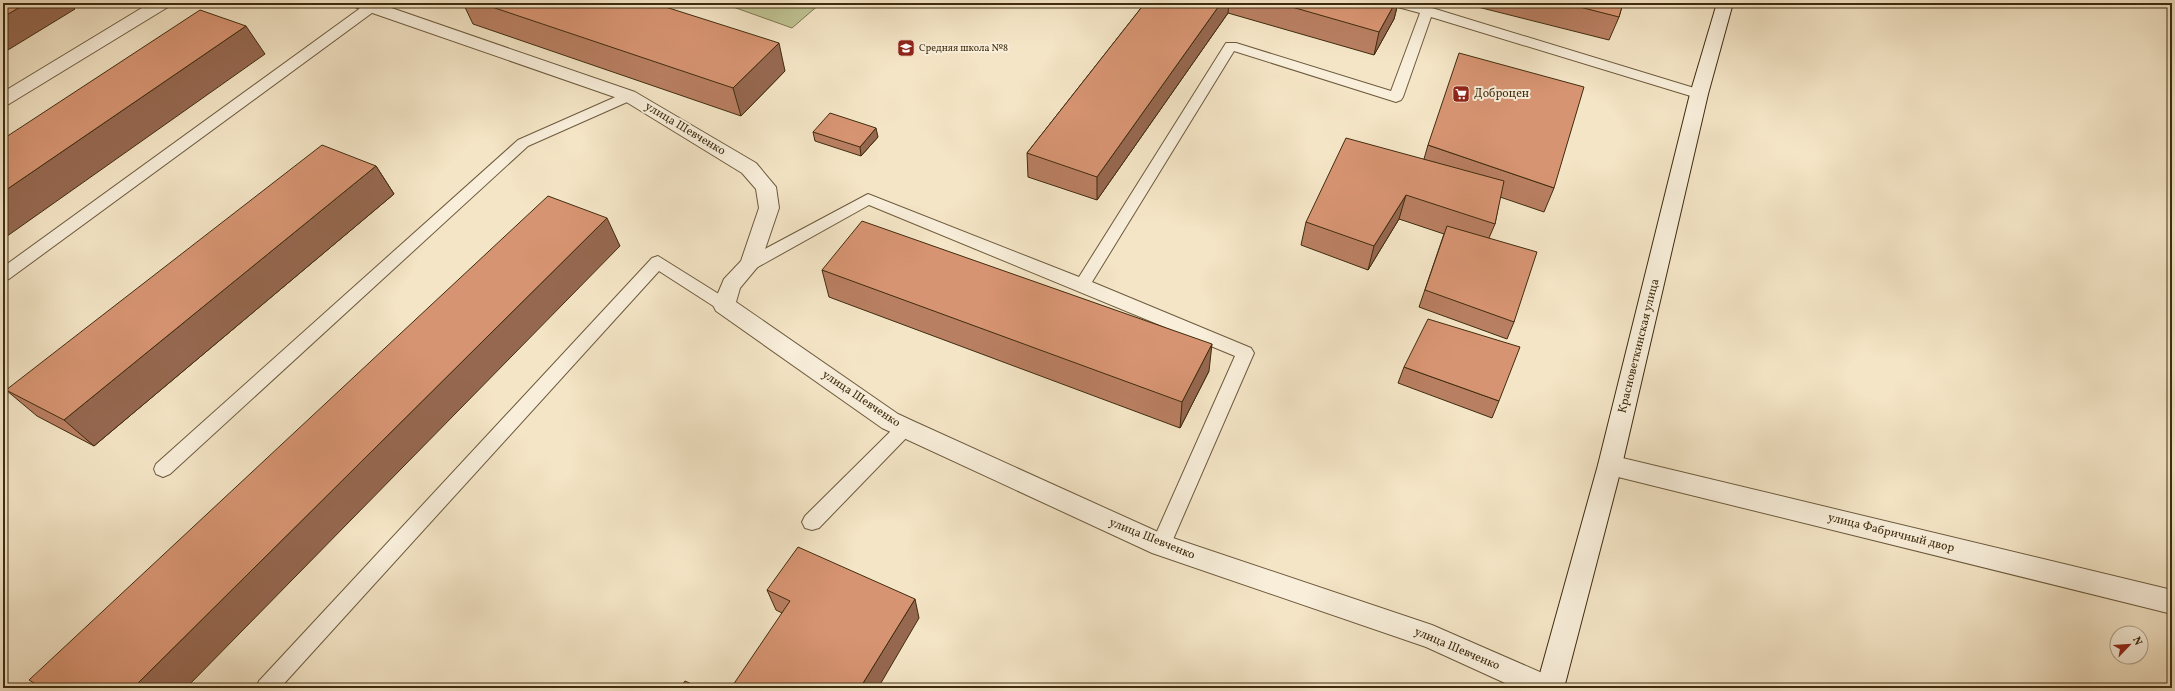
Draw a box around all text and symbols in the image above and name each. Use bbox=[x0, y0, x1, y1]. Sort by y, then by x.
school or university icon: Средняя школа №8 bbox=[896, 38, 916, 58]
place label: Средняя школа №8 bbox=[919, 41, 1008, 55]
supermarket icon: Доброцен bbox=[1451, 84, 1471, 104]
place label: Доброцен bbox=[1474, 86, 1529, 102]
street label: улица Шевченко bbox=[642, 99, 728, 159]
street label: Красноветкинская улица bbox=[1615, 277, 1663, 415]
street label: улица Шевченко bbox=[819, 367, 903, 431]
street label: улица Фабричный двор bbox=[1826, 510, 1956, 557]
street label: улица Шевченко bbox=[1107, 514, 1197, 564]
street label: улица Шевченко bbox=[1412, 624, 1502, 674]
north arrow bbox=[2109, 625, 2149, 665]
text: N bbox=[2128, 635, 2145, 648]

